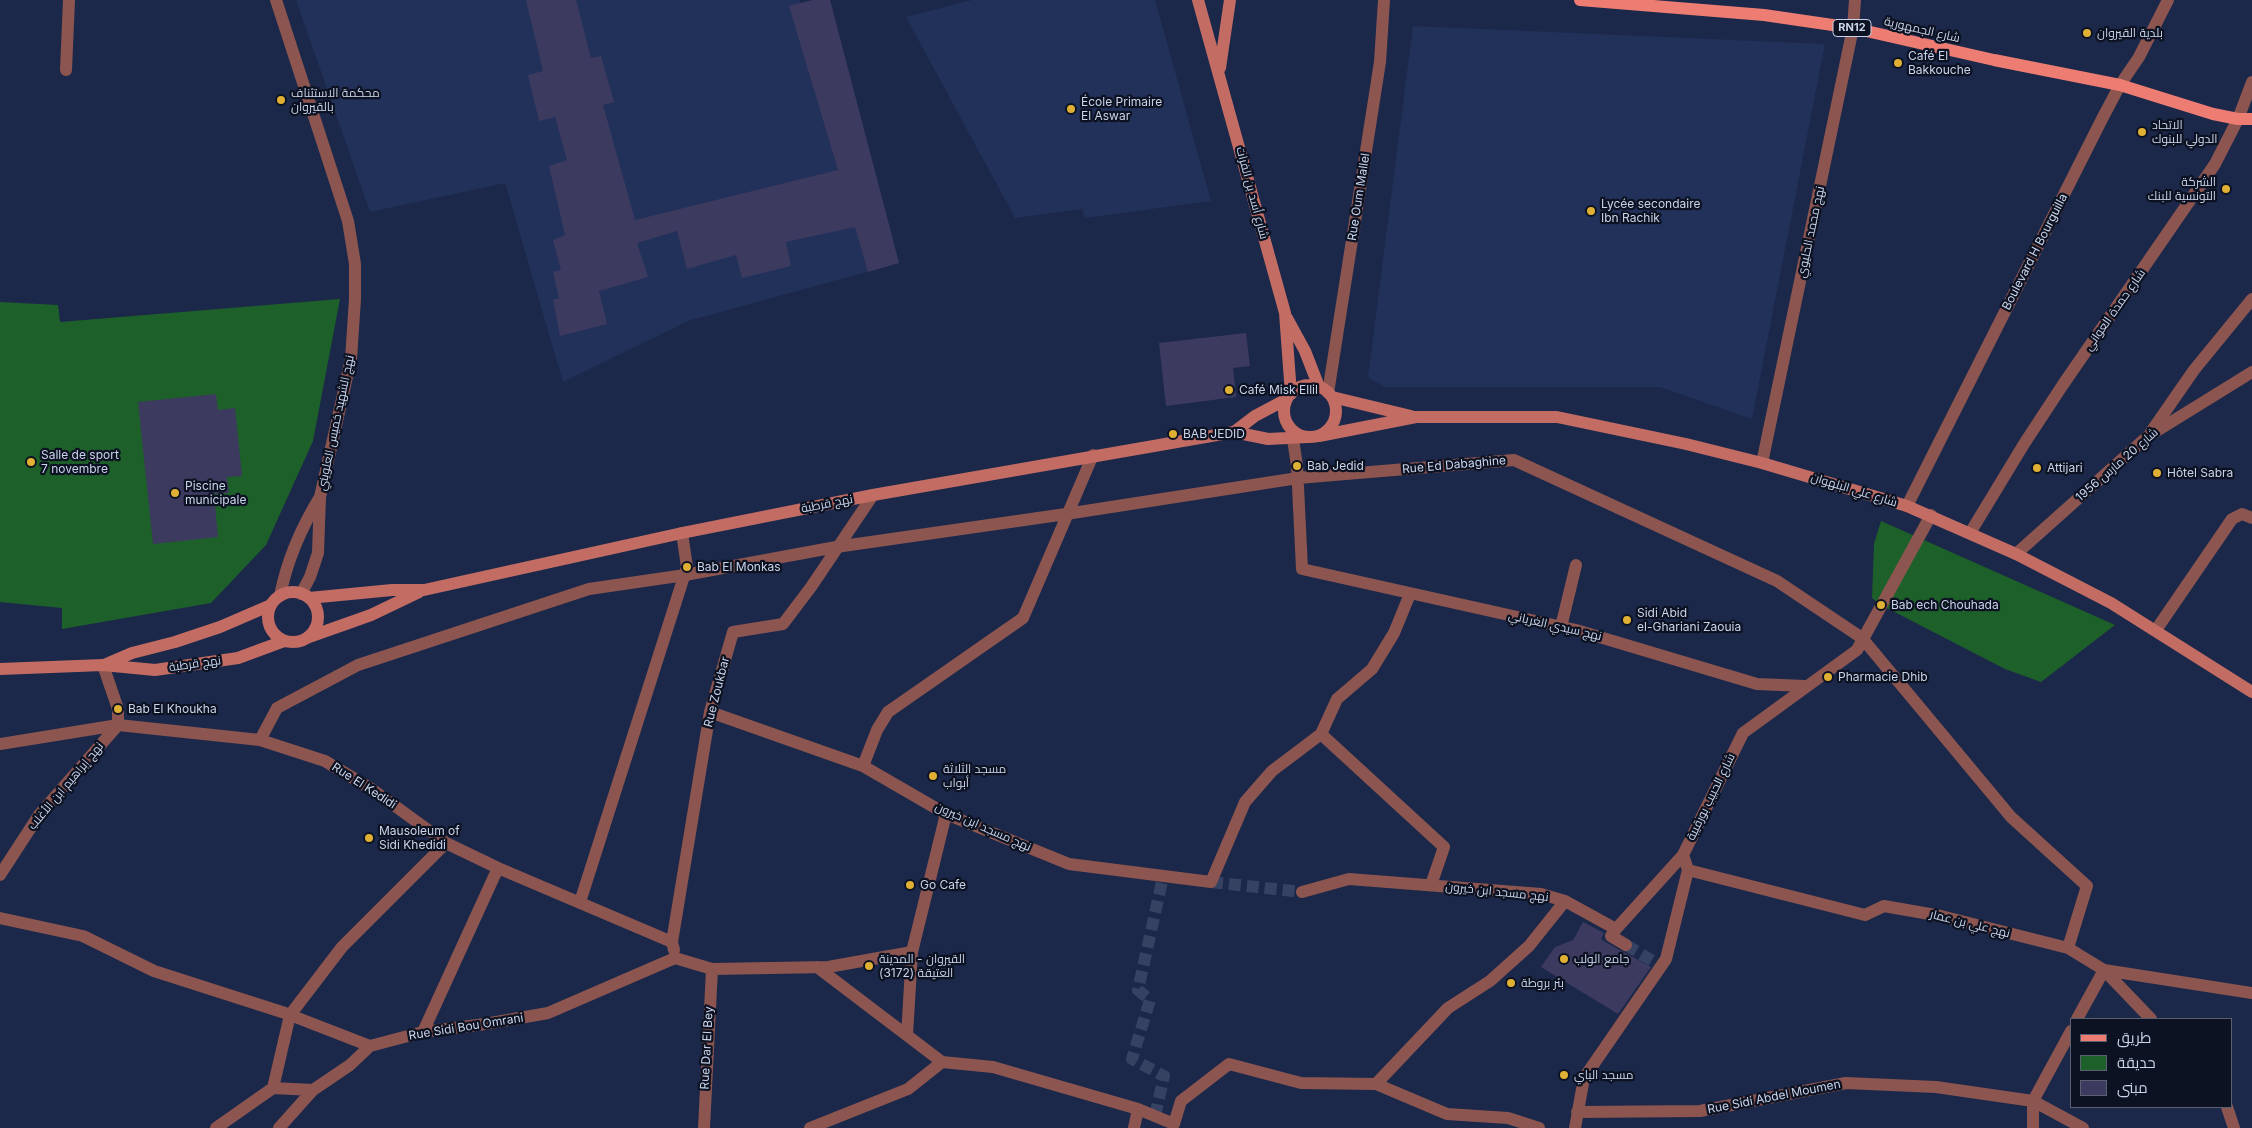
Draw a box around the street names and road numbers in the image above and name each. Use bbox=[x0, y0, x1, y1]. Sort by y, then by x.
street label: شارع الجمهورية bbox=[1883, 14, 1961, 46]
road number: RN12 bbox=[1833, 19, 1871, 36]
street label: شارع أسد بن الفرات bbox=[1233, 145, 1271, 241]
street label: Rue Oum Mallel bbox=[1345, 152, 1373, 242]
street label: نهج محمد الحليوي bbox=[1794, 185, 1828, 279]
street label: Boulevard H Bourguilla bbox=[1999, 191, 2071, 313]
street label: شارع حمدة العواني bbox=[2081, 266, 2149, 354]
street label: نهج الشهيد خميس العلويني bbox=[315, 354, 357, 492]
street label: شارع 20 مارس 1956 bbox=[2073, 425, 2161, 505]
street label: Rue Ed Dabaghine bbox=[1401, 453, 1507, 477]
street label: شارع علي البلهوان bbox=[1809, 470, 1899, 510]
street label: نهج قرطبة bbox=[800, 492, 854, 516]
street label: نهج سيدي الغرياني bbox=[1507, 608, 1603, 644]
street label: نهج قرطبة bbox=[168, 653, 222, 675]
street label: Rue Zoukbar bbox=[701, 655, 733, 729]
street label: نهج إبراهيم ابن الأغلب bbox=[25, 739, 107, 833]
street label: شارع الحبيب بورقيبة bbox=[1684, 751, 1738, 843]
street label: Rue El Kedidi bbox=[329, 760, 399, 812]
street label: نهج مسجد ابن خيرون bbox=[933, 799, 1033, 855]
street label: نهج مسجد ابن خيرون bbox=[1445, 879, 1549, 905]
street label: نهج علي بن عمار bbox=[1928, 907, 2012, 941]
street label: Rue Dar El Bey bbox=[698, 1006, 716, 1090]
street label: Rue Sidi Bou Omrani bbox=[408, 1011, 524, 1043]
street label: Rue Sidi Abdel Moumen bbox=[1706, 1077, 1842, 1117]

